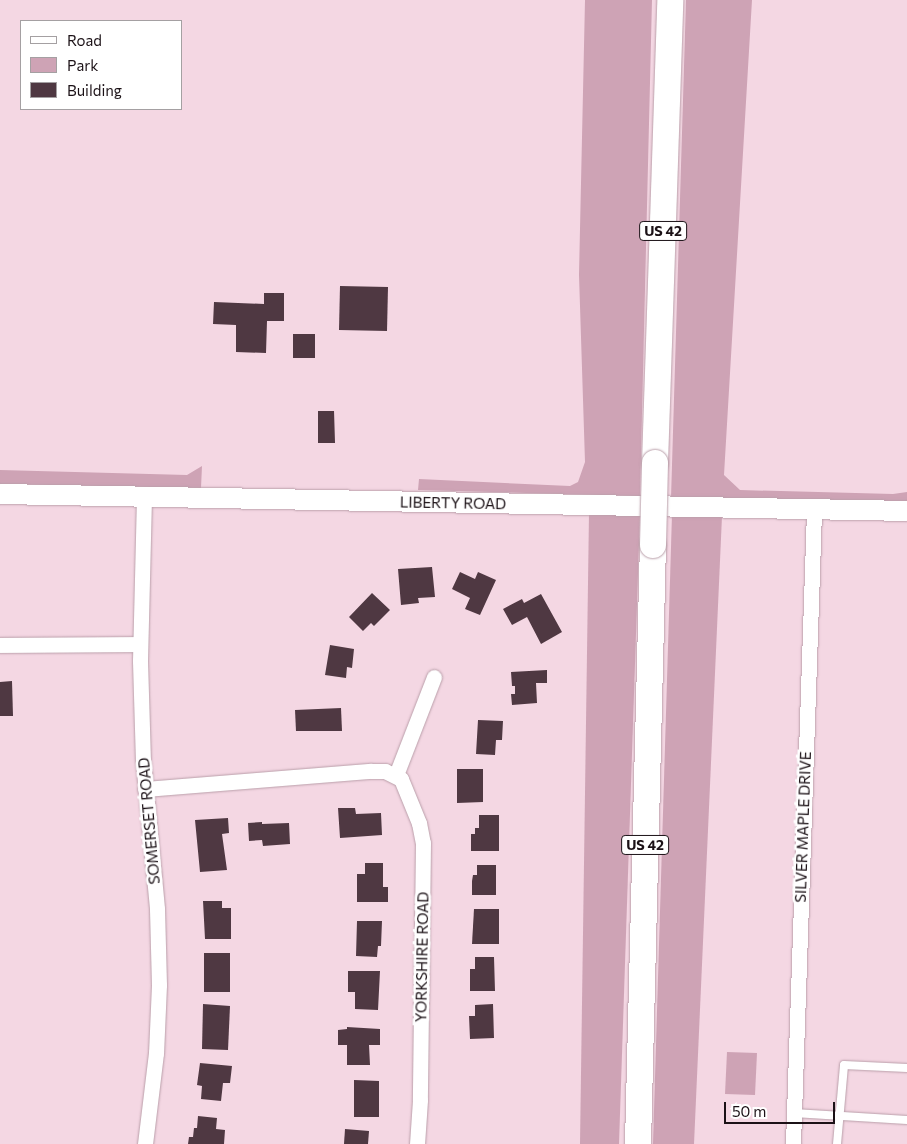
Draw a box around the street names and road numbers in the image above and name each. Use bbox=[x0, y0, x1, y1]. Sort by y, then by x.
road number: US 42 bbox=[638, 220, 688, 242]
street label: LIBERTY ROAD bbox=[400, 493, 506, 513]
street label: SILVER MAPLE DRIVE bbox=[791, 751, 815, 903]
street label: SOMERSET ROAD bbox=[134, 757, 164, 885]
road number: US 42 bbox=[620, 834, 670, 856]
street label: YORKSHIRE ROAD bbox=[412, 892, 432, 1022]

